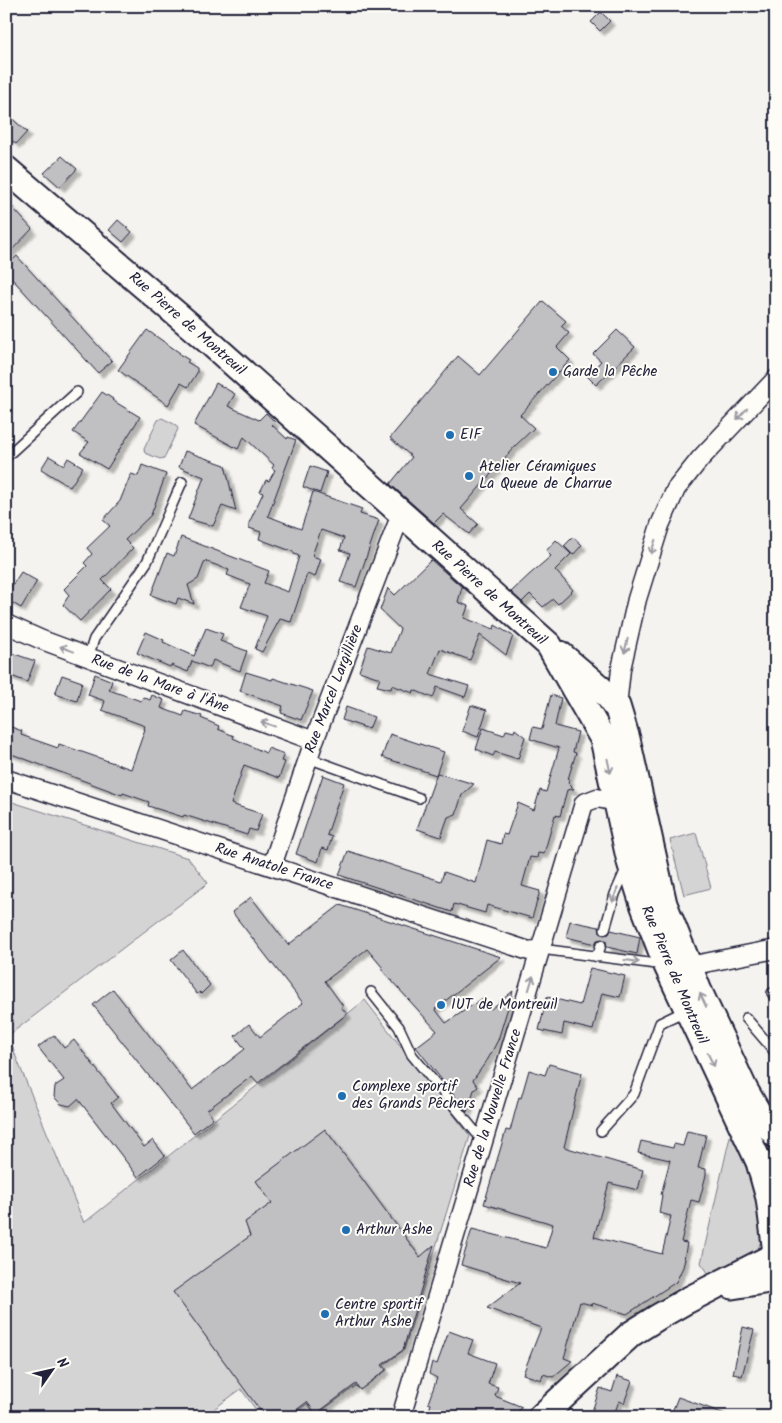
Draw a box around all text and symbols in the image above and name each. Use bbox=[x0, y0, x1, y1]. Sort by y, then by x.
street label: Rue Pierre de Montreuil bbox=[123, 266, 251, 382]
place label: Garde la Pêche bbox=[563, 360, 658, 384]
marker: Garde la Pêche bbox=[547, 366, 559, 378]
one-way arrow bbox=[736, 408, 748, 420]
place label: EIF bbox=[460, 423, 482, 447]
marker: EIF bbox=[444, 429, 456, 441]
place label: Atelier Céramiques La Queue de Charrue bbox=[479, 455, 612, 496]
marker: Atelier Céramiques La Queue de Charrue bbox=[463, 470, 475, 482]
street label: Rue Pierre de Montreuil bbox=[426, 534, 553, 652]
one-way arrow bbox=[648, 539, 657, 554]
street label: Rue Marcel Largillière bbox=[298, 621, 370, 757]
one-way arrow bbox=[621, 638, 630, 654]
one-way arrow bbox=[60, 644, 75, 653]
street label: Rue de la Mare à l'Âne bbox=[88, 648, 233, 720]
one-way arrow bbox=[261, 719, 276, 728]
one-way arrow bbox=[605, 758, 614, 774]
street label: Rue Anatole France bbox=[212, 837, 337, 898]
one-way arrow bbox=[610, 886, 619, 902]
street label: Rue Pierre de Montreuil bbox=[634, 902, 714, 1048]
one-way arrow bbox=[624, 956, 640, 966]
one-way arrow bbox=[527, 976, 536, 992]
place label: IUT de Montreuil bbox=[451, 993, 558, 1017]
one-way arrow bbox=[698, 993, 708, 1008]
marker: IUT de Montreuil bbox=[435, 999, 447, 1011]
street label: Rue de la Nouvelle France bbox=[457, 1026, 529, 1190]
one-way arrow bbox=[707, 1052, 716, 1067]
place label: Complexe sportif des Grands Pêchers bbox=[352, 1075, 476, 1116]
marker: Complexe sportif des Grands Pêchers bbox=[336, 1090, 348, 1102]
place label: Arthur Ashe bbox=[356, 1218, 433, 1242]
marker: Arthur Ashe bbox=[340, 1224, 352, 1236]
place label: Centre sportif Arthur Ashe bbox=[335, 1293, 424, 1334]
marker: Centre sportif Arthur Ashe bbox=[319, 1308, 331, 1320]
north arrow bbox=[28, 1346, 78, 1396]
text: N bbox=[50, 1353, 74, 1373]

